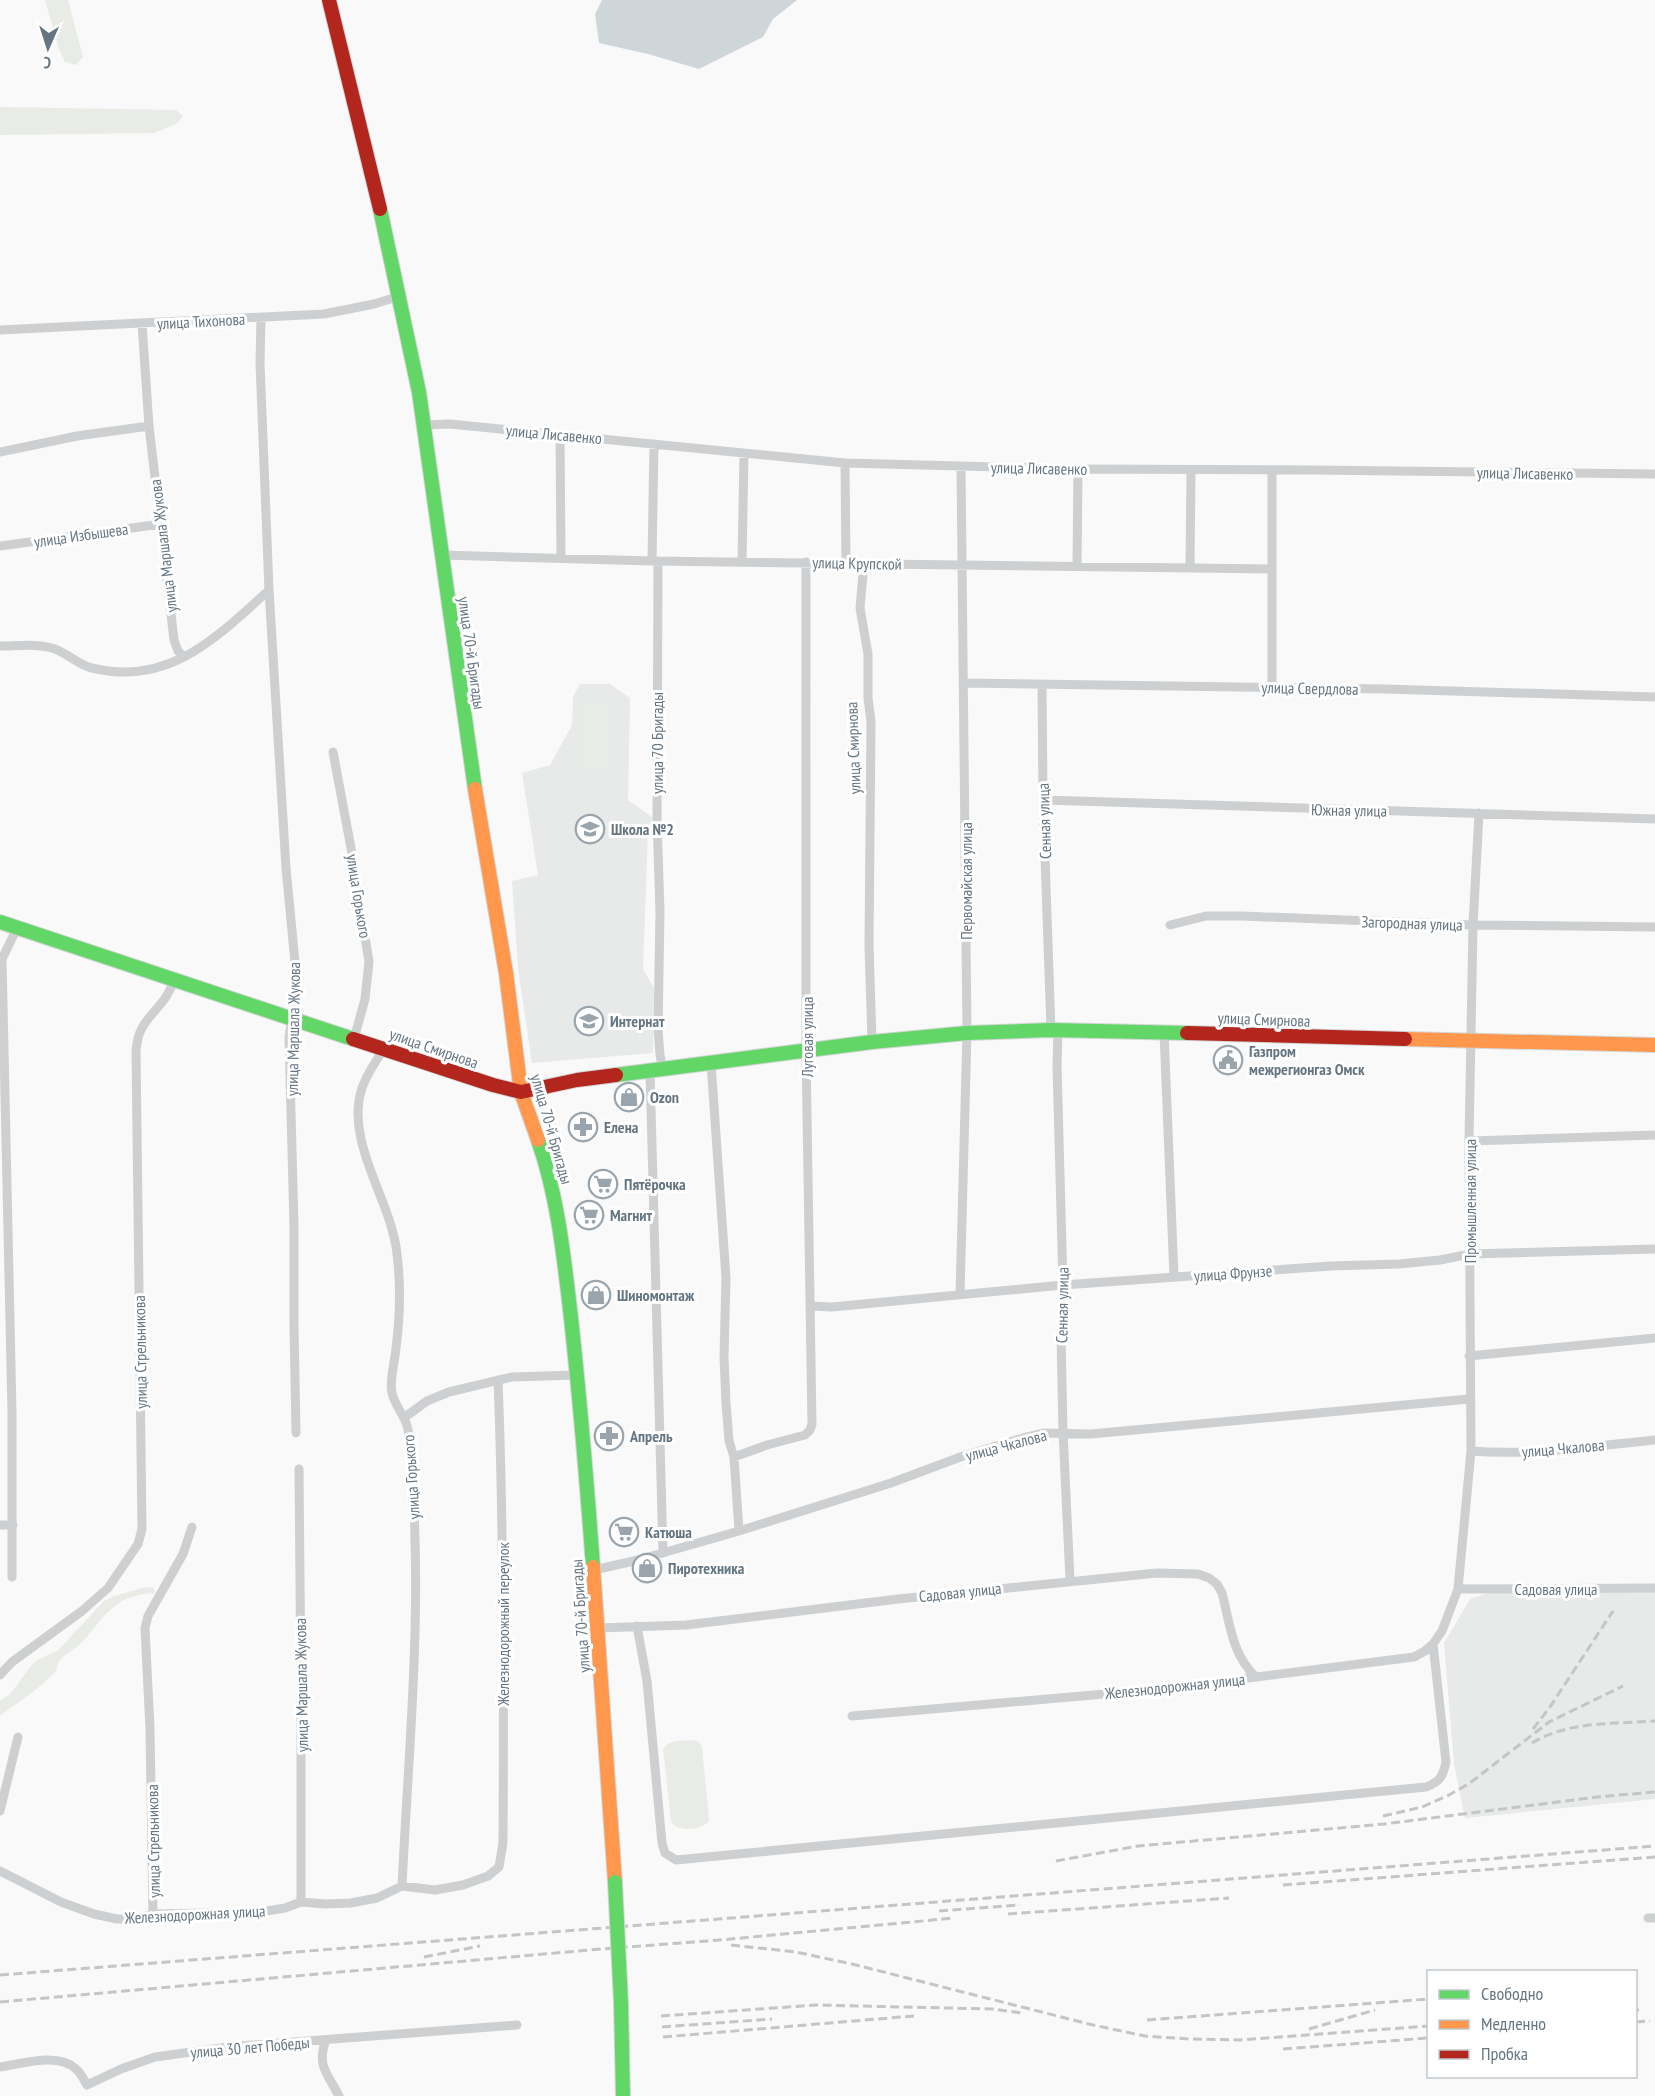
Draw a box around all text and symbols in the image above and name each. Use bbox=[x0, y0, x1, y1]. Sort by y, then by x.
north arrow bbox=[18, 18, 78, 78]
text: С bbox=[42, 53, 51, 73]
street label: улица Тихонова bbox=[156, 309, 246, 333]
street label: улица Лисавенко bbox=[505, 420, 603, 448]
street label: улица Лисавенко bbox=[991, 457, 1087, 479]
street label: улица Лисавенко bbox=[1477, 462, 1573, 484]
street label: улица Маршала Жукова bbox=[145, 478, 181, 614]
street label: улица Избышева bbox=[33, 518, 129, 552]
street label: улица Крупской bbox=[812, 552, 902, 574]
street label: улица 70-й Бригады bbox=[454, 595, 490, 711]
street label: улица Свердлова bbox=[1261, 677, 1359, 699]
street label: улица 70 Бригады bbox=[647, 692, 667, 794]
street label: улица Смирнова bbox=[841, 701, 865, 795]
street label: Сенная улица bbox=[1033, 783, 1055, 859]
street label: Южная улица bbox=[1311, 799, 1387, 821]
school or university icon: Школа №2 bbox=[574, 813, 606, 845]
place label: Школа №2 bbox=[611, 819, 674, 839]
street label: Первомайская улица bbox=[956, 822, 976, 940]
street label: улица Горького bbox=[342, 853, 376, 940]
street label: Загородная улица bbox=[1361, 911, 1463, 935]
street label: улица Маршала Жукова bbox=[282, 962, 304, 1096]
street label: Луговая улица bbox=[797, 997, 817, 1078]
school or university icon: Интернат bbox=[573, 1005, 605, 1037]
street label: улица Смирнова bbox=[1217, 1007, 1311, 1031]
place label: Интернат bbox=[610, 1011, 665, 1031]
street label: улица Смирнова bbox=[387, 1023, 481, 1073]
place label: Газпром межрегионгаз Омск bbox=[1249, 1041, 1365, 1079]
public building icon: Газпром межрегионгаз Омск bbox=[1212, 1044, 1244, 1076]
street label: улица 70-й Бригады bbox=[527, 1072, 577, 1186]
shop icon: Ozon bbox=[613, 1081, 645, 1113]
place label: Ozon bbox=[650, 1087, 679, 1107]
pharmacy icon: Елена bbox=[567, 1111, 599, 1143]
place label: Елена bbox=[604, 1117, 639, 1137]
street label: Промышленная улица bbox=[1460, 1139, 1480, 1263]
supermarket icon: Пятёрочка bbox=[587, 1168, 619, 1200]
place label: Пятёрочка bbox=[624, 1174, 686, 1194]
supermarket icon: Магнит bbox=[573, 1199, 605, 1231]
place label: Магнит bbox=[610, 1205, 652, 1225]
street label: улица Фрунзе bbox=[1193, 1260, 1273, 1286]
street label: Сенная улица bbox=[1051, 1267, 1073, 1343]
shop icon: Шиномонтаж bbox=[580, 1279, 612, 1311]
place label: Шиномонтаж bbox=[617, 1285, 695, 1305]
street label: улица Стрельникова bbox=[129, 1295, 151, 1409]
pharmacy icon: Апрель bbox=[593, 1420, 625, 1452]
street label: улица Чкалова bbox=[963, 1425, 1049, 1465]
place label: Апрель bbox=[629, 1426, 673, 1446]
street label: улица Горького bbox=[398, 1434, 424, 1520]
street label: улица Чкалова bbox=[1521, 1434, 1605, 1462]
supermarket icon: Катюша bbox=[608, 1516, 640, 1548]
place label: Катюша bbox=[645, 1522, 692, 1542]
street label: Железнодорожный переулок bbox=[493, 1541, 513, 1707]
shop icon: Пиротехника bbox=[631, 1552, 663, 1584]
place label: Пиротехника bbox=[668, 1558, 745, 1578]
street label: улица 70-й Бригады bbox=[566, 1559, 594, 1673]
street label: Садовая улица bbox=[918, 1578, 1002, 1606]
street label: Садовая улица bbox=[1515, 1579, 1597, 1599]
street label: улица Маршала Жукова bbox=[290, 1618, 312, 1752]
street label: Железнодорожная улица bbox=[1103, 1669, 1246, 1703]
street label: улица Стрельникова bbox=[142, 1784, 164, 1898]
street label: Железнодорожная улица bbox=[123, 1900, 266, 1928]
legend bbox=[1427, 1970, 1637, 2078]
text: Свободно bbox=[1481, 1982, 1544, 2005]
text: Медленно bbox=[1481, 2012, 1546, 2035]
street label: улица 30 лет Победы bbox=[190, 2032, 310, 2062]
text: Пробка bbox=[1481, 2042, 1528, 2065]

